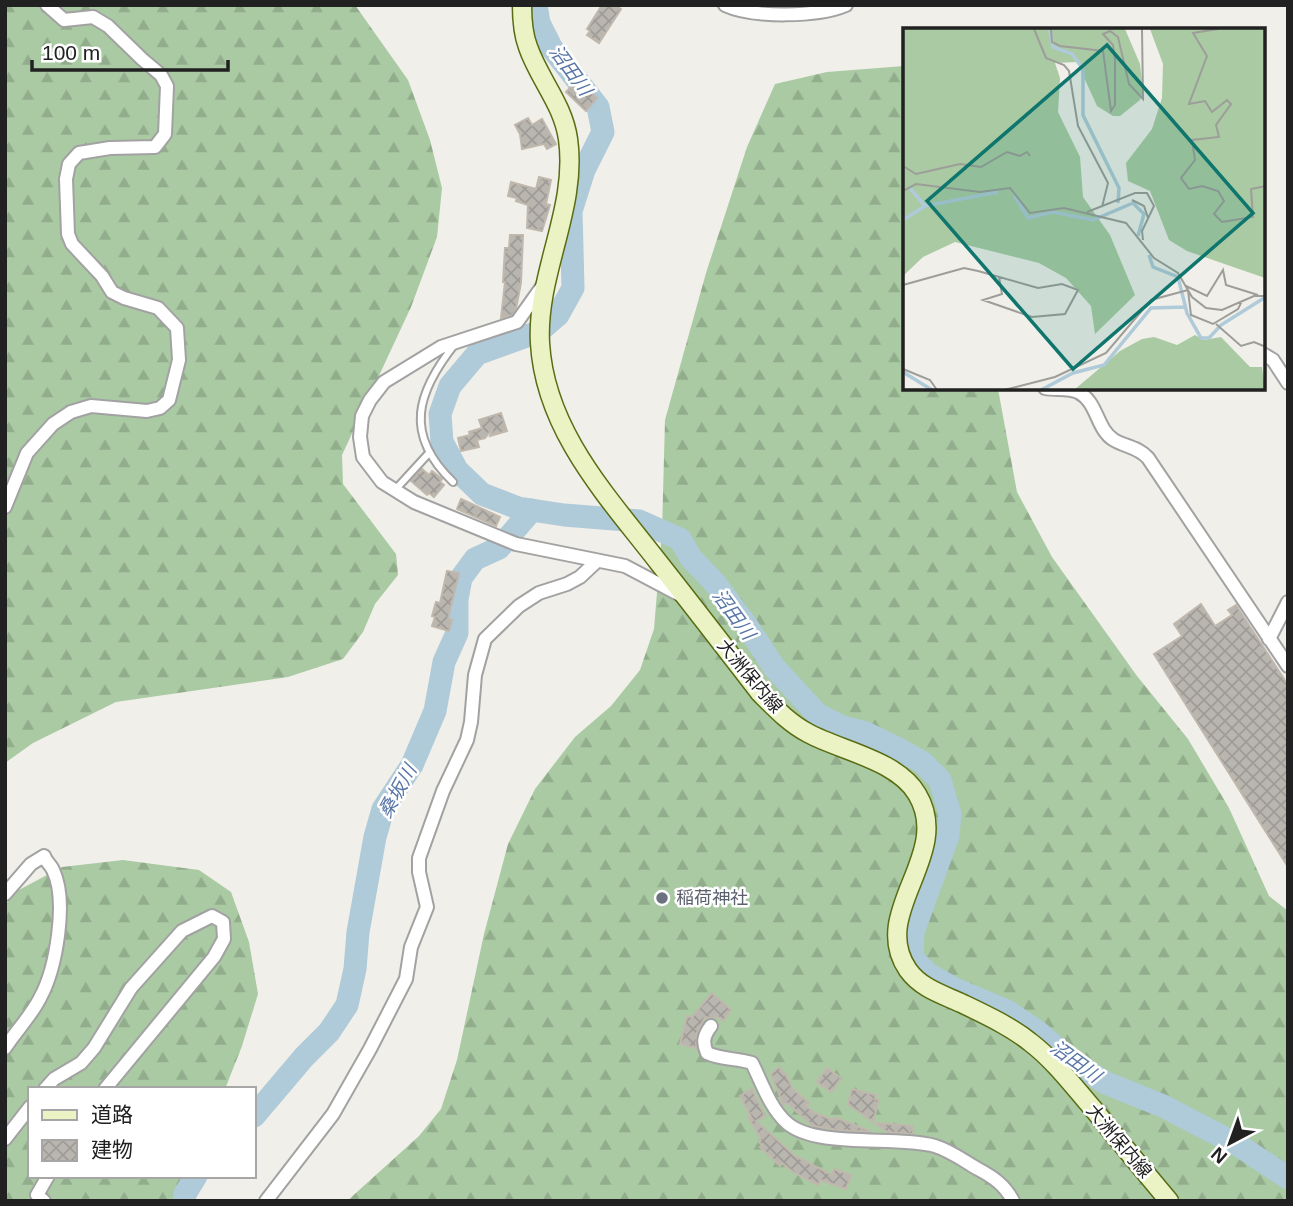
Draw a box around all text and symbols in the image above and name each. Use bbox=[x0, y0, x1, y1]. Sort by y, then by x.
scale bar bbox=[32, 28, 228, 72]
inset map bbox=[903, 28, 1265, 390]
text: 100 m bbox=[42, 41, 100, 64]
water label: 沼田川 bbox=[545, 41, 597, 101]
water label: 沼田川 bbox=[708, 585, 760, 645]
street label: 大洲保内線 bbox=[713, 635, 787, 717]
water label: 桑坂川 bbox=[374, 759, 421, 821]
place label: 稲荷神社 bbox=[676, 888, 748, 908]
marker: 稲荷神社 bbox=[654, 890, 670, 906]
water label: 沼田川 bbox=[1046, 1036, 1107, 1088]
legend bbox=[28, 1087, 256, 1178]
street label: 大洲保内線 bbox=[1082, 1100, 1156, 1182]
text: 道路 bbox=[91, 1103, 133, 1126]
north arrow bbox=[1195, 1108, 1265, 1178]
text: 建物 bbox=[91, 1138, 133, 1161]
text: N bbox=[1207, 1143, 1231, 1168]

